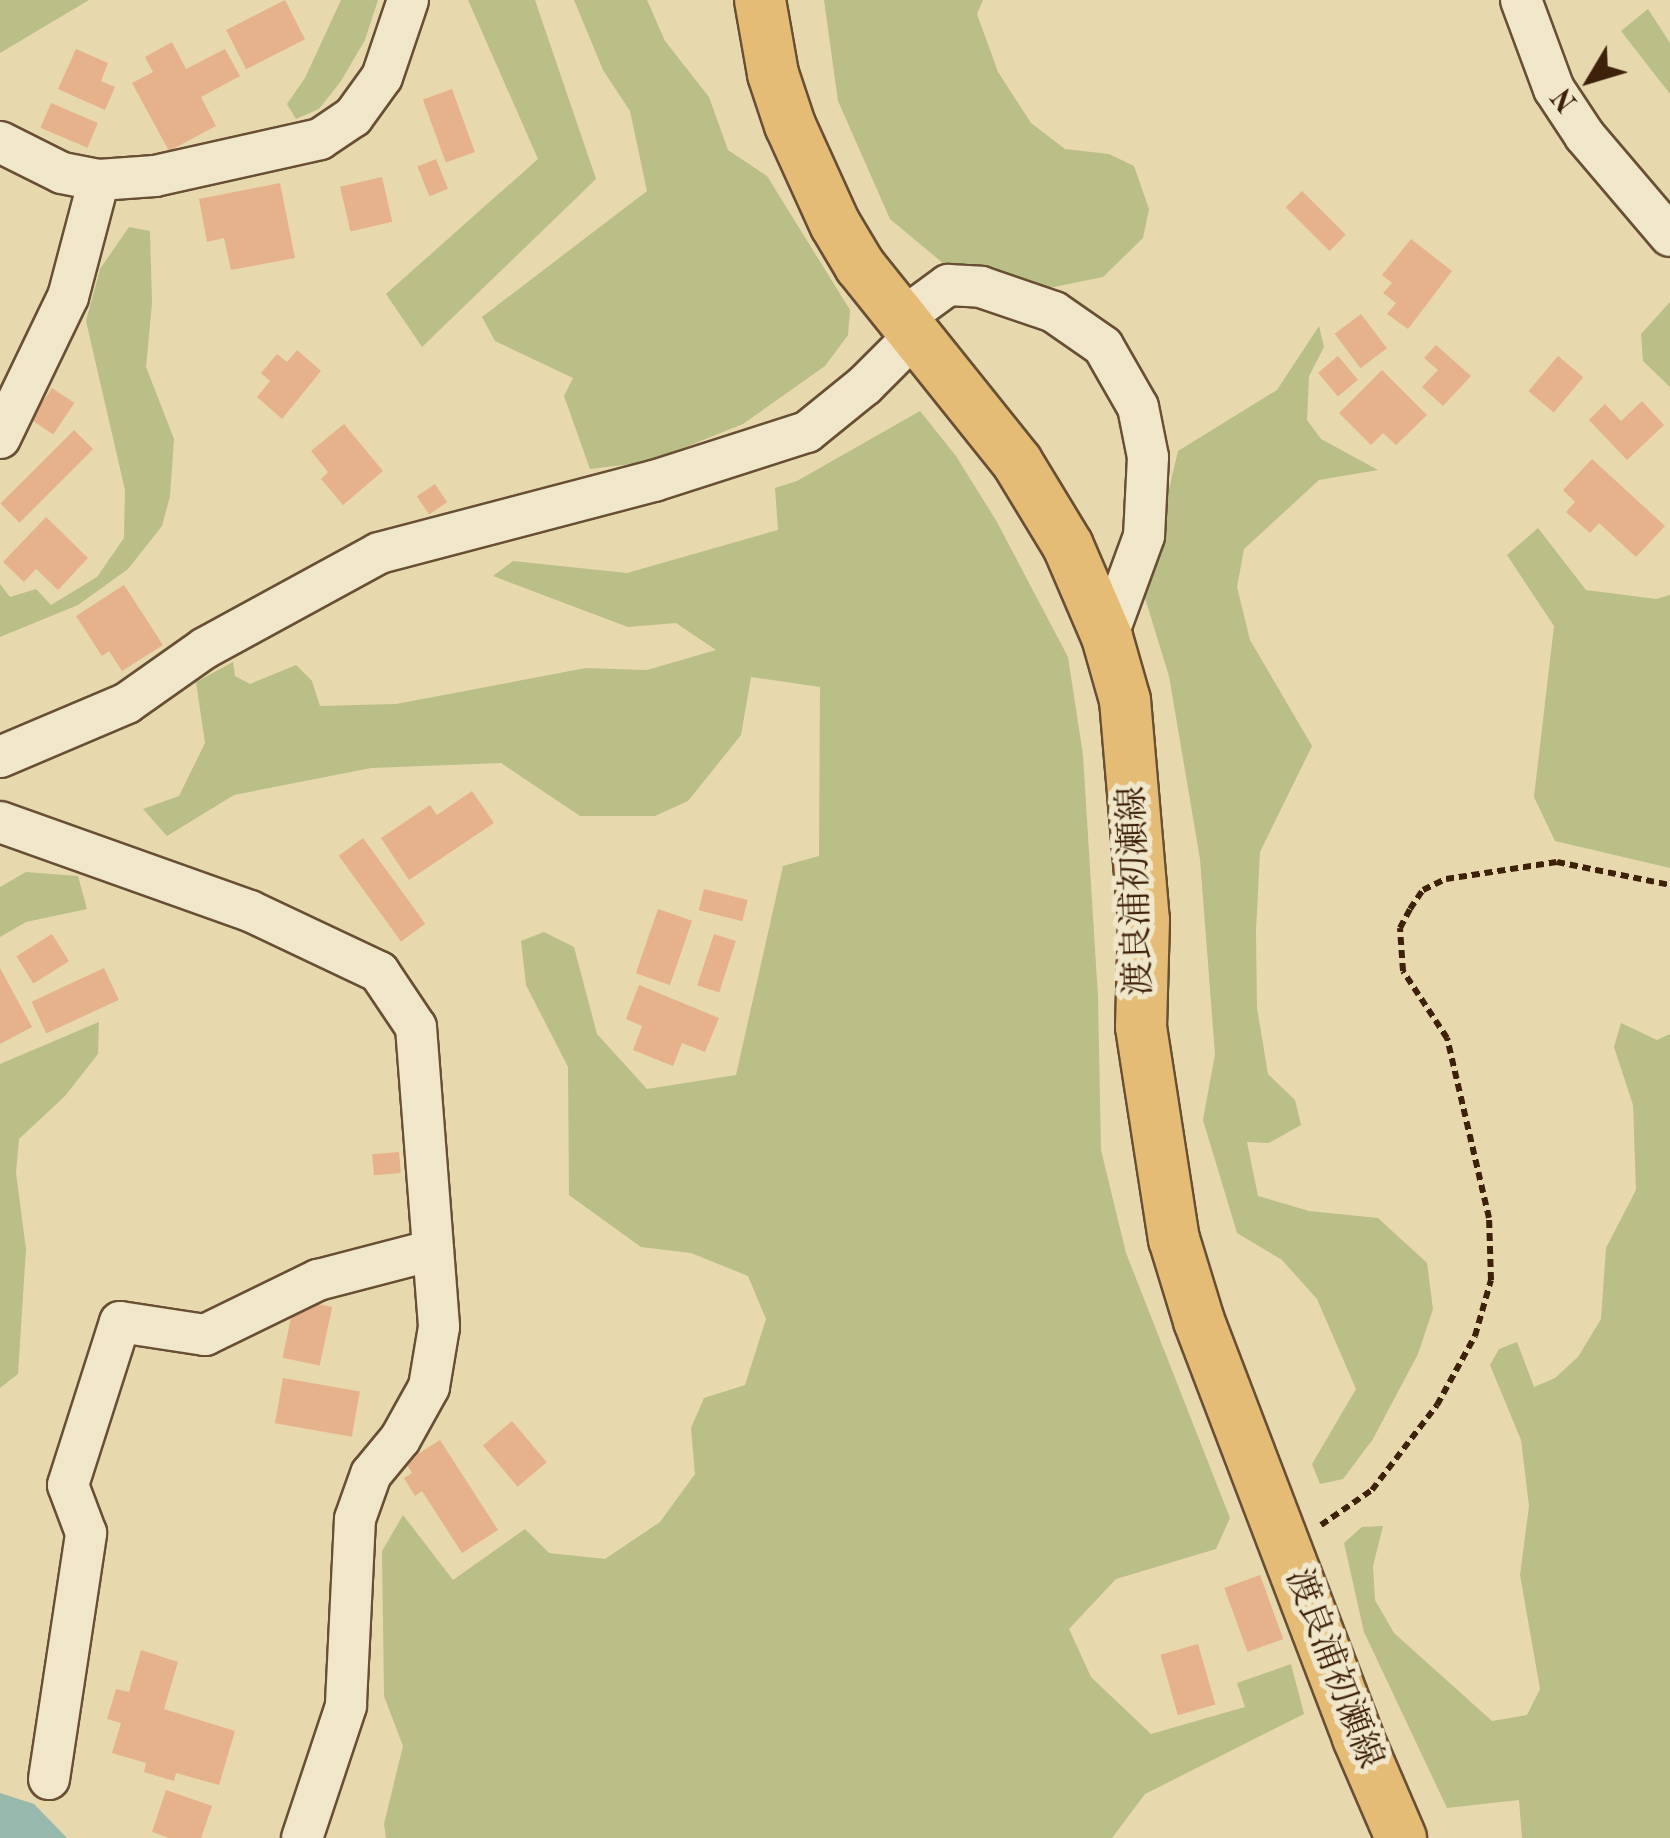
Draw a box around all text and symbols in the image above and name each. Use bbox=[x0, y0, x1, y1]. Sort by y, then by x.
north arrow bbox=[1540, 30, 1640, 130]
text: N bbox=[1549, 81, 1584, 116]
street label: 渡良浦初瀬線 bbox=[1112, 785, 1162, 997]
street label: 渡良浦初瀬線 bbox=[1276, 1563, 1390, 1775]

